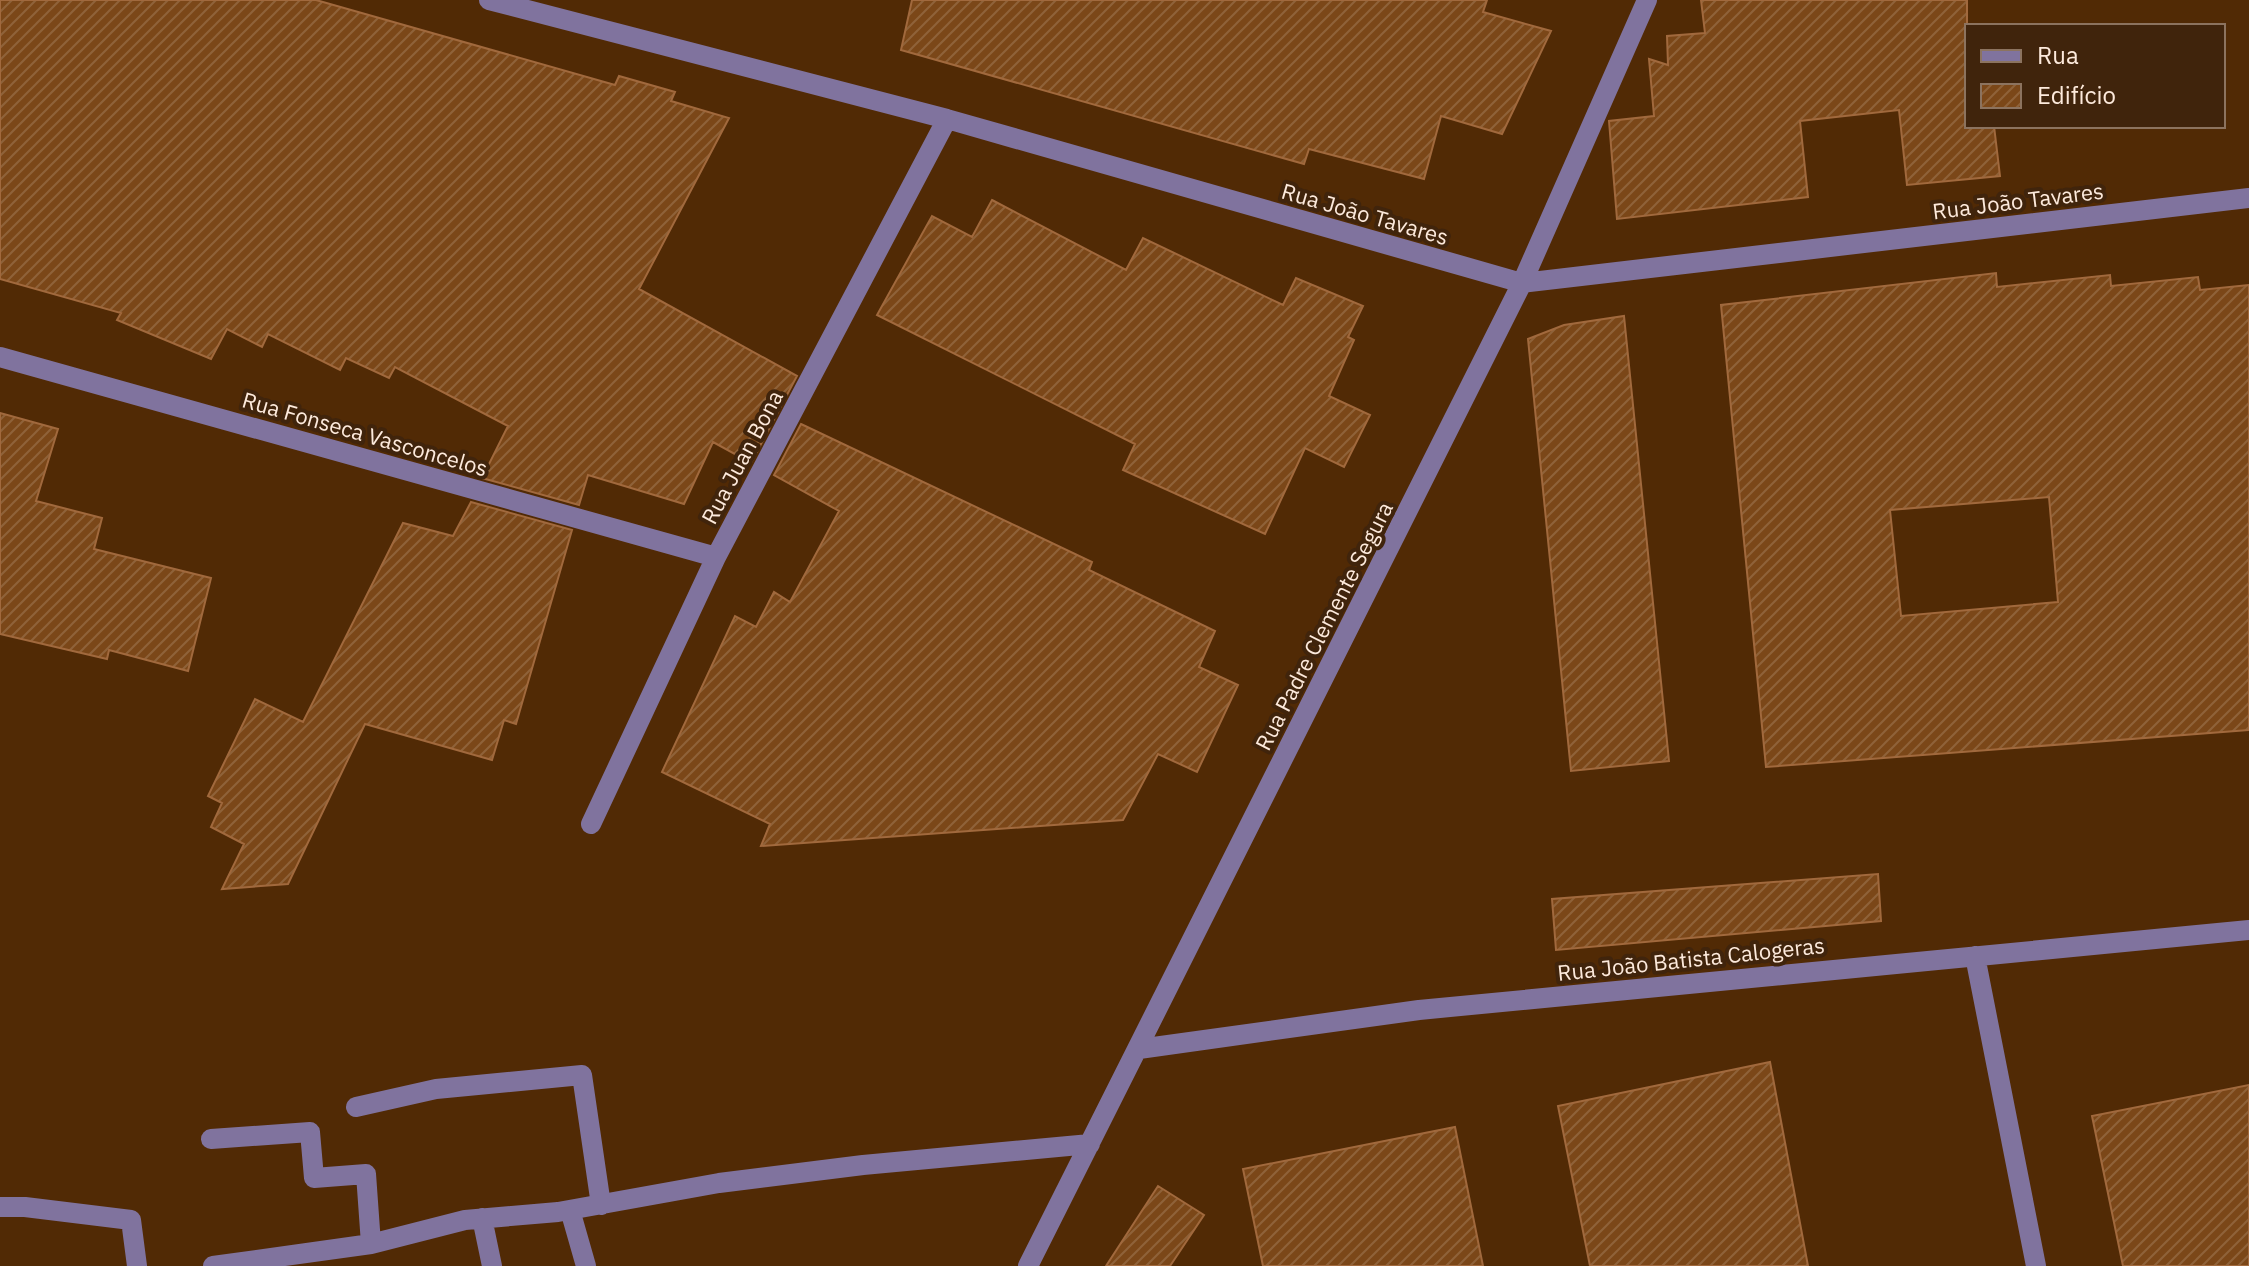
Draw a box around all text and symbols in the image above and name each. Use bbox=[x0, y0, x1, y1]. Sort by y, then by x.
legend bbox=[1965, 24, 2225, 128]
text: Rua bbox=[2037, 39, 2079, 71]
text: Edifício bbox=[2037, 79, 2116, 111]
street label: Rua João Tavares bbox=[1278, 176, 1452, 251]
street label: Rua João Tavares bbox=[1931, 176, 2105, 225]
street label: Rua Fonseca Vasconcelos bbox=[239, 385, 491, 482]
street label: Rua Juan Bona bbox=[694, 385, 789, 529]
street label: Rua Padre Clemente Segura bbox=[1248, 496, 1399, 755]
street label: Rua João Batista Calogeras bbox=[1556, 930, 1826, 987]

